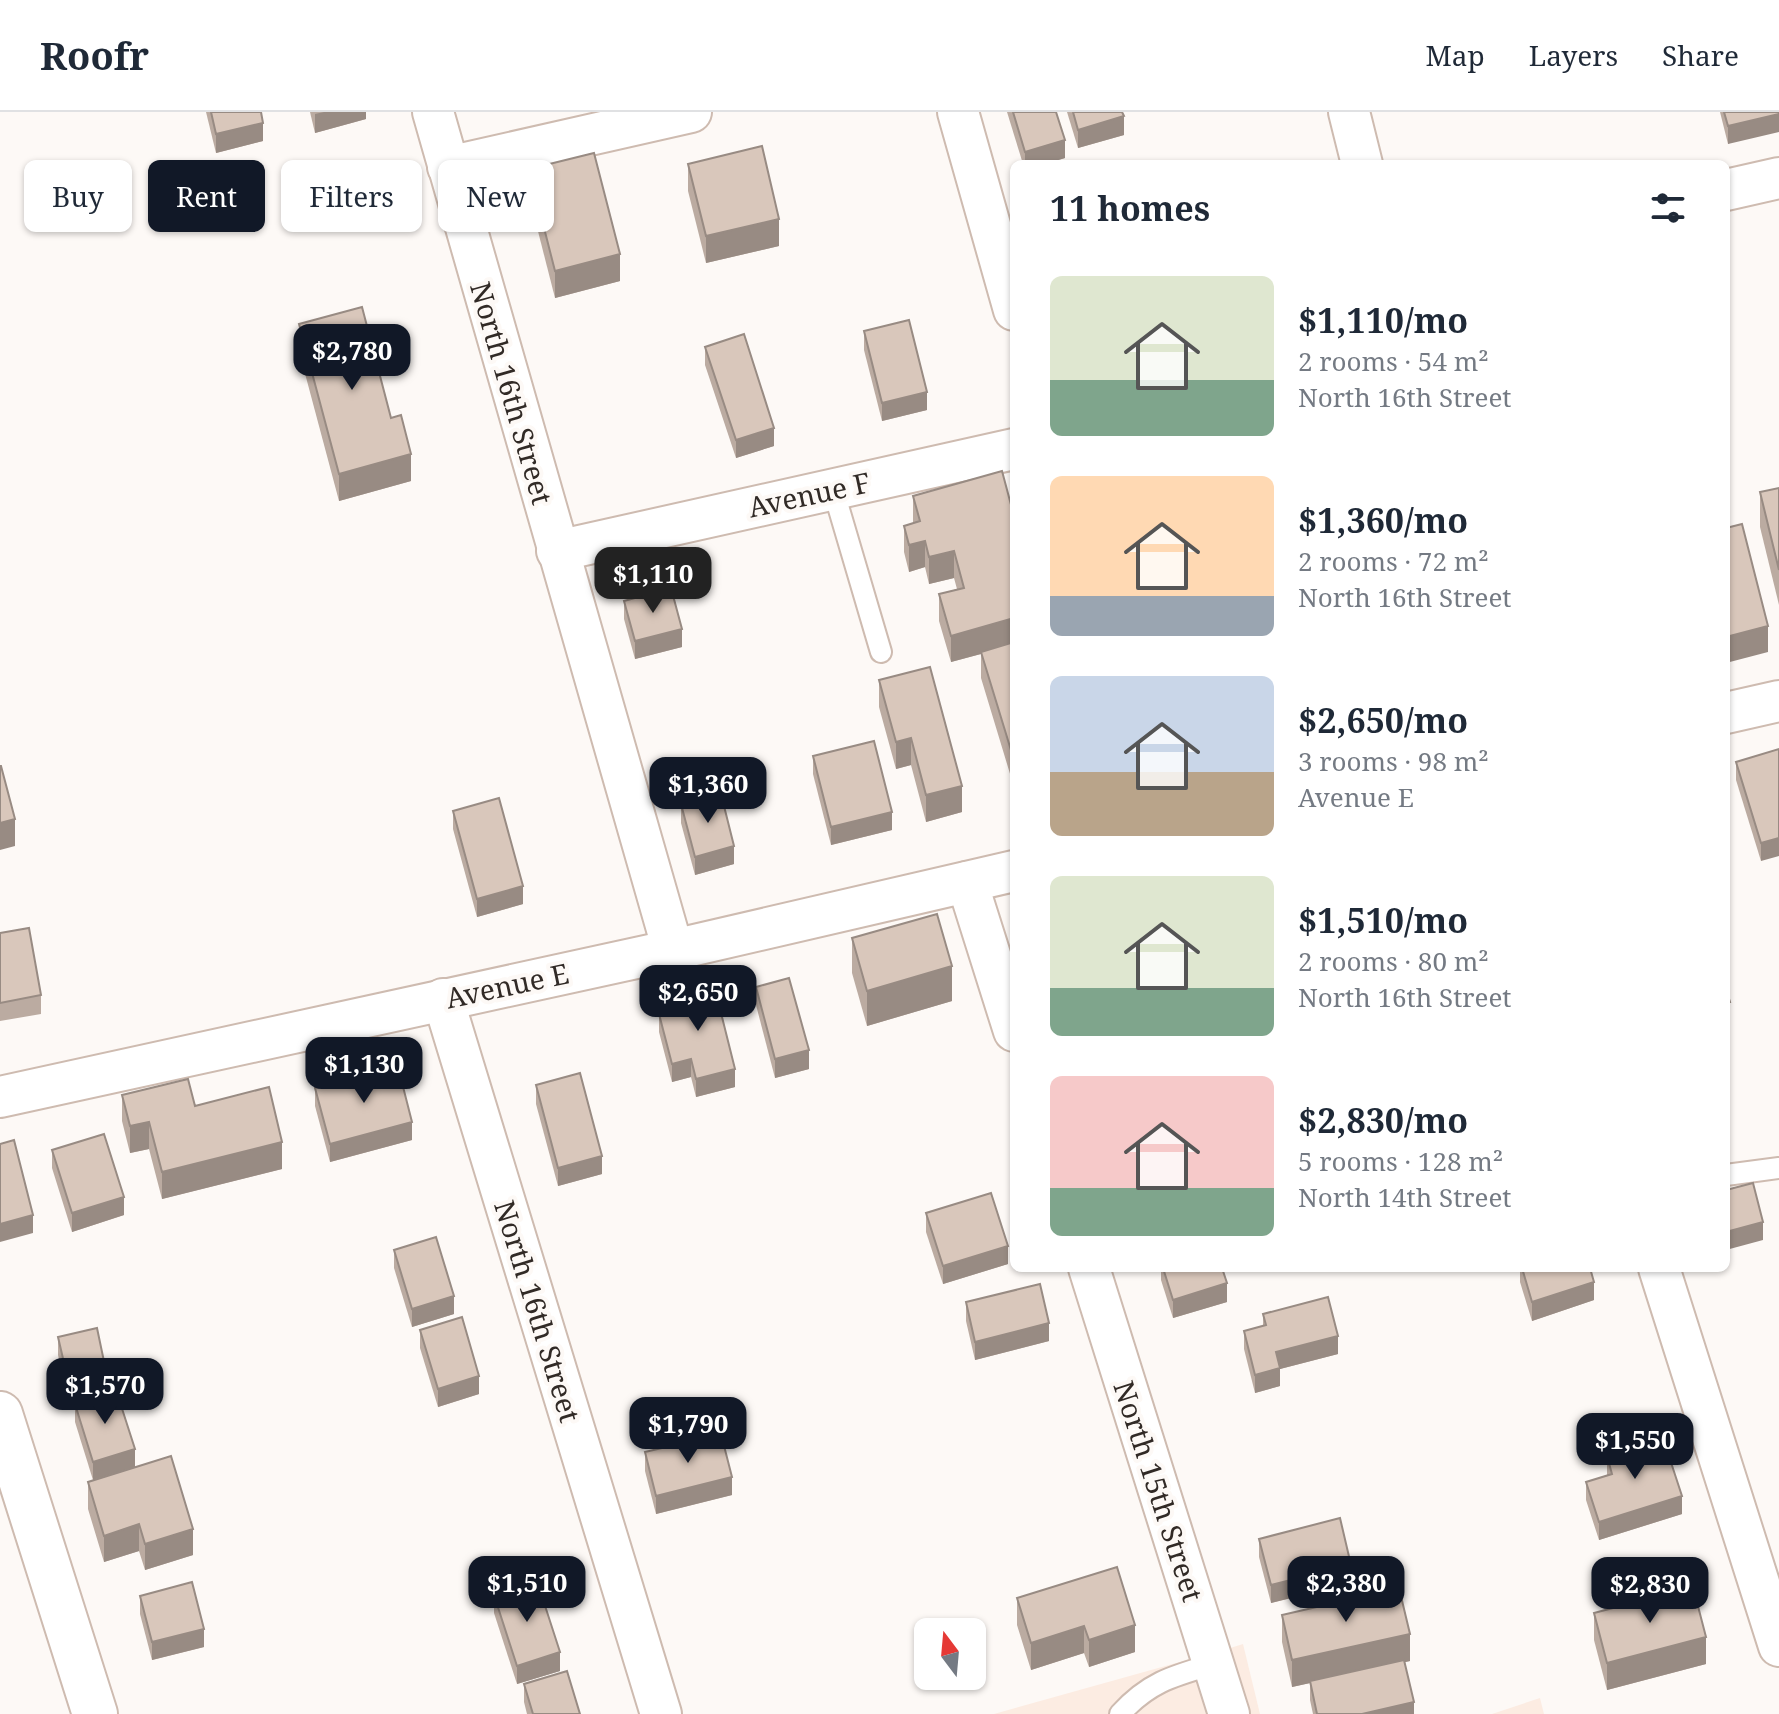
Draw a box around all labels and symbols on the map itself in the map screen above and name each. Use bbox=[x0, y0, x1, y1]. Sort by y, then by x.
street label: North 16th Street bbox=[462, 277, 562, 509]
pin: $2,780 bbox=[287, 324, 417, 392]
street label: Avenue F bbox=[744, 463, 874, 525]
pin: $1,110 bbox=[588, 547, 718, 615]
pin: $1,360 bbox=[643, 757, 773, 825]
street label: Avenue E bbox=[442, 953, 572, 1017]
pin: $2,650 bbox=[633, 965, 763, 1033]
pin: $1,130 bbox=[299, 1037, 429, 1105]
street label: North 16th Street bbox=[486, 1195, 590, 1427]
pin: $1,570 bbox=[40, 1358, 170, 1426]
street label: North 15th Street bbox=[1105, 1376, 1213, 1606]
pin: $1,790 bbox=[623, 1397, 753, 1465]
pin: $1,550 bbox=[1570, 1413, 1700, 1481]
pin: $1,510 bbox=[462, 1556, 592, 1624]
pin: $2,380 bbox=[1281, 1556, 1411, 1624]
pin: $2,830 bbox=[1585, 1557, 1715, 1625]
north arrow bbox=[914, 1618, 986, 1690]

